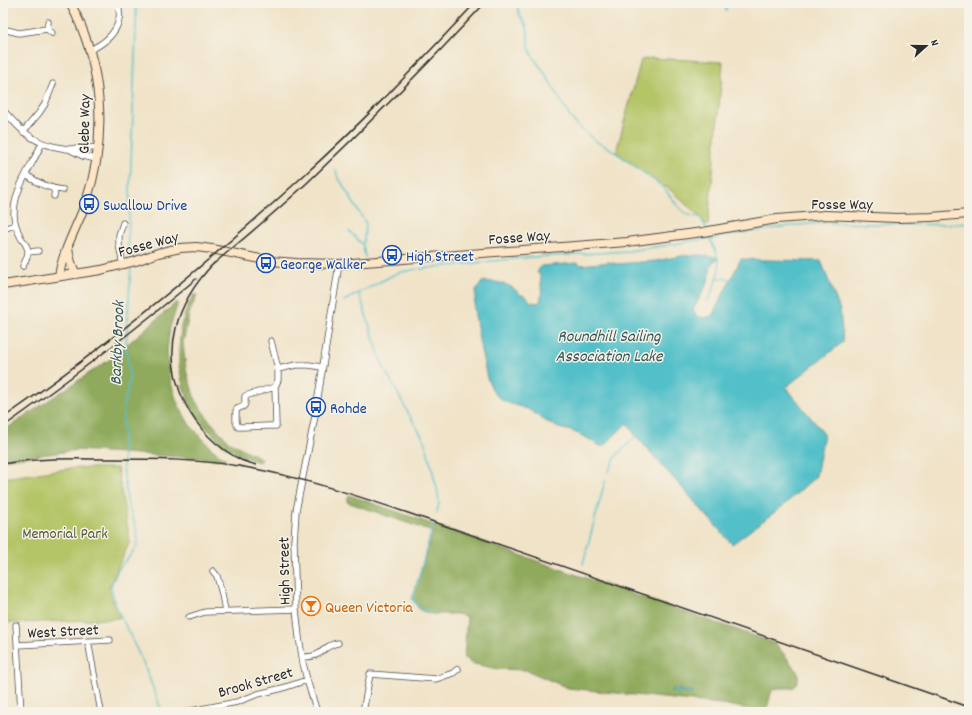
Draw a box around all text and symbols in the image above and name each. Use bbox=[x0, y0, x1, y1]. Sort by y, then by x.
north arrow bbox=[906, 26, 946, 66]
text: N bbox=[925, 38, 942, 49]
street label: Glebe Way bbox=[73, 93, 98, 154]
bus stop icon: Swallow Drive bbox=[78, 193, 100, 215]
street label: Fosse Way bbox=[811, 194, 873, 217]
place label: Swallow Drive bbox=[103, 195, 187, 218]
street label: Fosse Way bbox=[488, 225, 551, 252]
street label: Fosse Way bbox=[116, 226, 182, 264]
bus stop icon: High Street bbox=[381, 244, 403, 266]
place label: High Street bbox=[406, 246, 474, 269]
bus stop icon: George Walker bbox=[255, 252, 277, 274]
place label: George Walker bbox=[280, 254, 366, 277]
water label: Barkby Brook bbox=[106, 299, 133, 385]
water label: Roundhill Sailing Association Lake bbox=[555, 326, 664, 370]
bus stop icon: Rohde bbox=[305, 396, 327, 418]
place label: Rohde bbox=[330, 398, 367, 421]
park label: Memorial Park bbox=[22, 523, 108, 546]
street label: High Street bbox=[273, 537, 298, 605]
bar icon: Queen Victoria bbox=[300, 595, 322, 617]
place label: Queen Victoria bbox=[325, 597, 413, 620]
street label: West Street bbox=[27, 619, 99, 646]
street label: Brook Street bbox=[216, 662, 296, 705]

